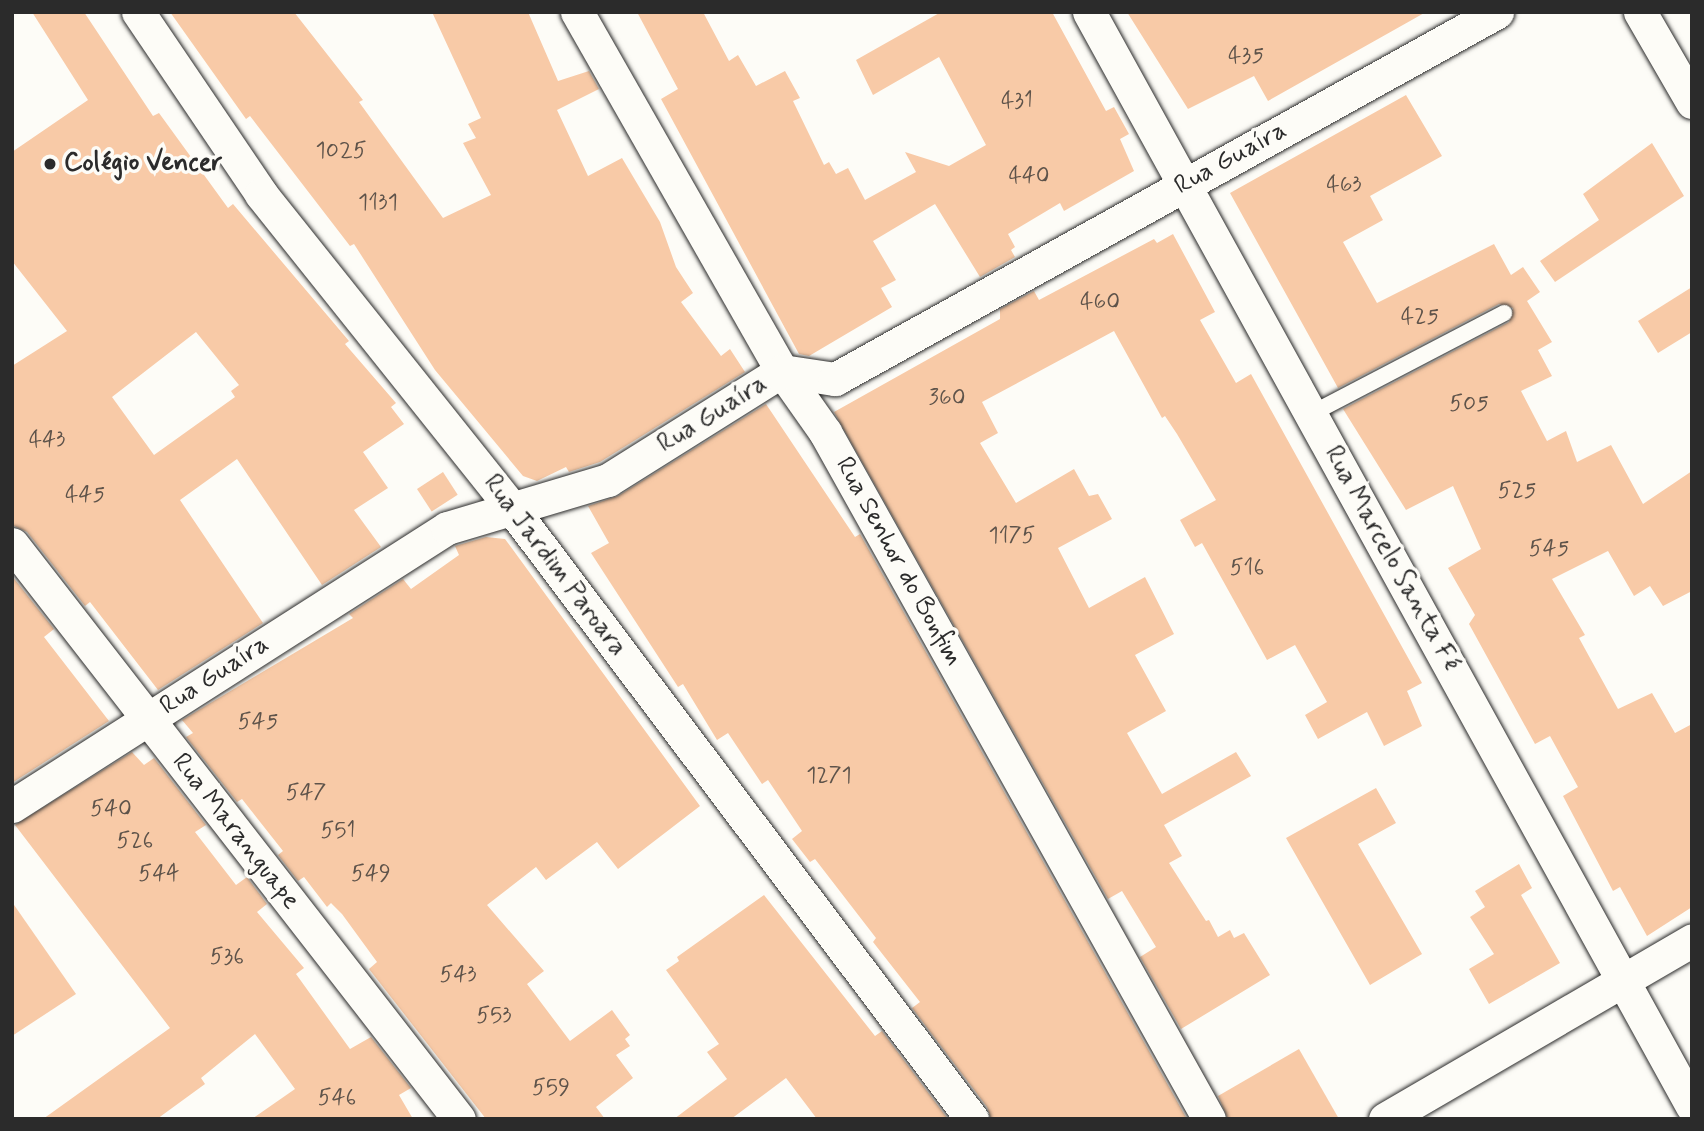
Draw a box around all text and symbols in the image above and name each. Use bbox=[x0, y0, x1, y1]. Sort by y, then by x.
house number: 435 bbox=[1228, 42, 1264, 70]
house number: 431 bbox=[1001, 87, 1033, 115]
street label: Rua Guaíra bbox=[1171, 116, 1291, 202]
house number: 1025 bbox=[316, 137, 366, 165]
place label: Colégio Vencer bbox=[64, 148, 222, 180]
marker: Colégio Vencer bbox=[42, 156, 58, 172]
house number: 440 bbox=[1008, 162, 1050, 190]
house number: 463 bbox=[1326, 171, 1362, 199]
house number: 1131 bbox=[358, 189, 398, 217]
house number: 460 bbox=[1080, 288, 1120, 316]
house number: 425 bbox=[1401, 303, 1439, 331]
street label: Rua Guaíra bbox=[654, 370, 772, 460]
house number: 360 bbox=[929, 384, 965, 412]
house number: 505 bbox=[1449, 390, 1489, 418]
house number: 443 bbox=[29, 426, 65, 454]
street label: Rua Marcelo Santa Fé bbox=[1320, 447, 1462, 671]
street label: Rua Senhor do Bonfim bbox=[827, 452, 969, 672]
street label: Rua Jardim Paroara bbox=[476, 470, 632, 662]
house number: 525 bbox=[1498, 477, 1536, 505]
house number: 445 bbox=[65, 481, 105, 509]
house number: 1175 bbox=[989, 522, 1035, 550]
house number: 545 bbox=[1529, 535, 1569, 563]
house number: 516 bbox=[1230, 554, 1264, 582]
street label: Rua Guaíra bbox=[156, 630, 274, 722]
house number: 545 bbox=[238, 708, 278, 736]
street label: Rua Maranguape bbox=[165, 748, 305, 916]
house number: 1271 bbox=[806, 762, 852, 790]
house number: 547 bbox=[286, 779, 326, 807]
house number: 540 bbox=[90, 795, 132, 823]
house number: 551 bbox=[320, 817, 356, 845]
house number: 526 bbox=[117, 827, 153, 855]
house number: 544 bbox=[138, 860, 180, 888]
house number: 549 bbox=[351, 860, 391, 888]
house number: 536 bbox=[210, 943, 244, 971]
house number: 543 bbox=[439, 961, 477, 989]
house number: 553 bbox=[476, 1002, 512, 1030]
house number: 559 bbox=[532, 1074, 570, 1102]
house number: 546 bbox=[318, 1084, 356, 1112]

